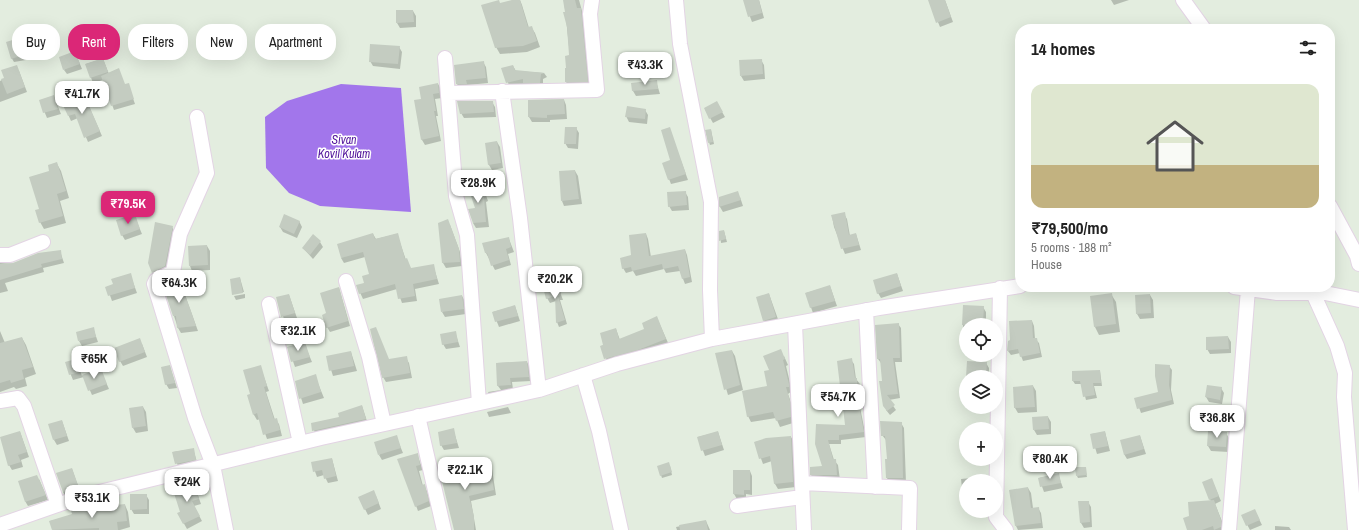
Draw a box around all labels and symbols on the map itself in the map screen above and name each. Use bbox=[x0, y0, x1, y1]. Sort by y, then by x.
pin: ₹43.3K bbox=[612, 52, 678, 86]
pin: ₹41.7K bbox=[49, 81, 115, 115]
water label: Sivan Kovil Kulam bbox=[318, 132, 370, 162]
pin: ₹28.9K bbox=[445, 170, 511, 204]
pin: ₹79.5K bbox=[95, 191, 161, 225]
pin: ₹20.2K bbox=[522, 266, 588, 300]
pin: ₹64.3K bbox=[146, 270, 212, 304]
pin: ₹32.1K bbox=[265, 318, 331, 352]
pin: ₹65K bbox=[70, 346, 118, 380]
pin: ₹54.7K bbox=[805, 384, 871, 418]
pin: ₹36.8K bbox=[1184, 405, 1250, 439]
pin: ₹80.4K bbox=[1017, 446, 1083, 480]
pin: ₹22.1K bbox=[432, 457, 498, 491]
pin: ₹24K bbox=[163, 469, 211, 503]
pin: ₹53.1K bbox=[59, 485, 125, 519]

